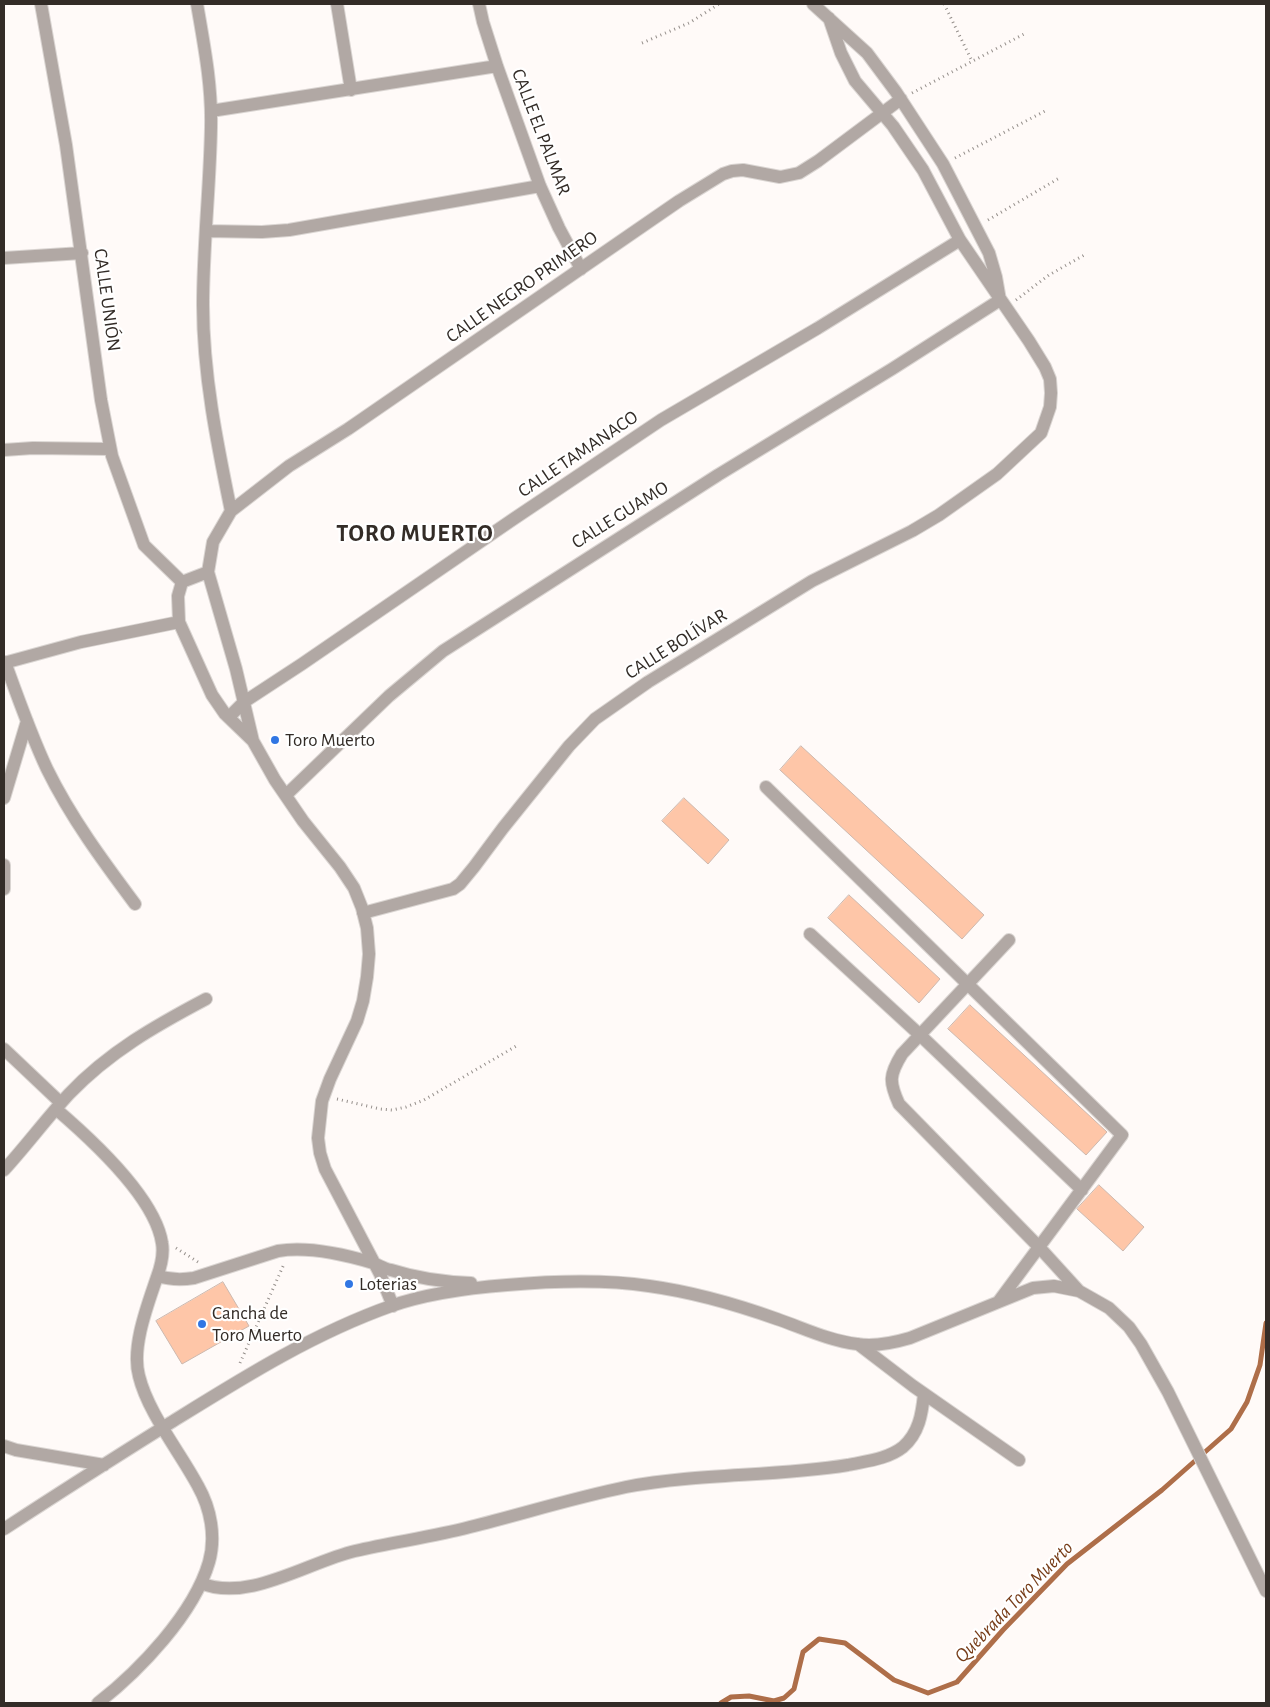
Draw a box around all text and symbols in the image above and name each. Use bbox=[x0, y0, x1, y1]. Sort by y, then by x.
street label: CALLE EL PALMAR bbox=[506, 66, 576, 198]
street label: CALLE NEGRO PRIMERO bbox=[442, 226, 602, 348]
street label: CALLE UNIÓN bbox=[88, 247, 126, 353]
street label: CALLE TAMANACO bbox=[514, 405, 642, 503]
street label: CALLE GUAMO bbox=[567, 476, 673, 554]
district label: TORO MUERTO bbox=[335, 520, 495, 548]
street label: CALLE BOLÍVAR bbox=[621, 604, 731, 684]
place label: Toro Muerto bbox=[285, 729, 375, 751]
marker: Toro Muerto bbox=[269, 734, 281, 746]
place label: Loterias bbox=[359, 1273, 417, 1295]
marker: Loterias bbox=[343, 1278, 355, 1290]
place label: Cancha de Toro Muerto bbox=[212, 1302, 302, 1346]
marker: Cancha de Toro Muerto bbox=[196, 1318, 208, 1330]
water label: Quebrada Toro Muerto bbox=[950, 1536, 1078, 1668]

